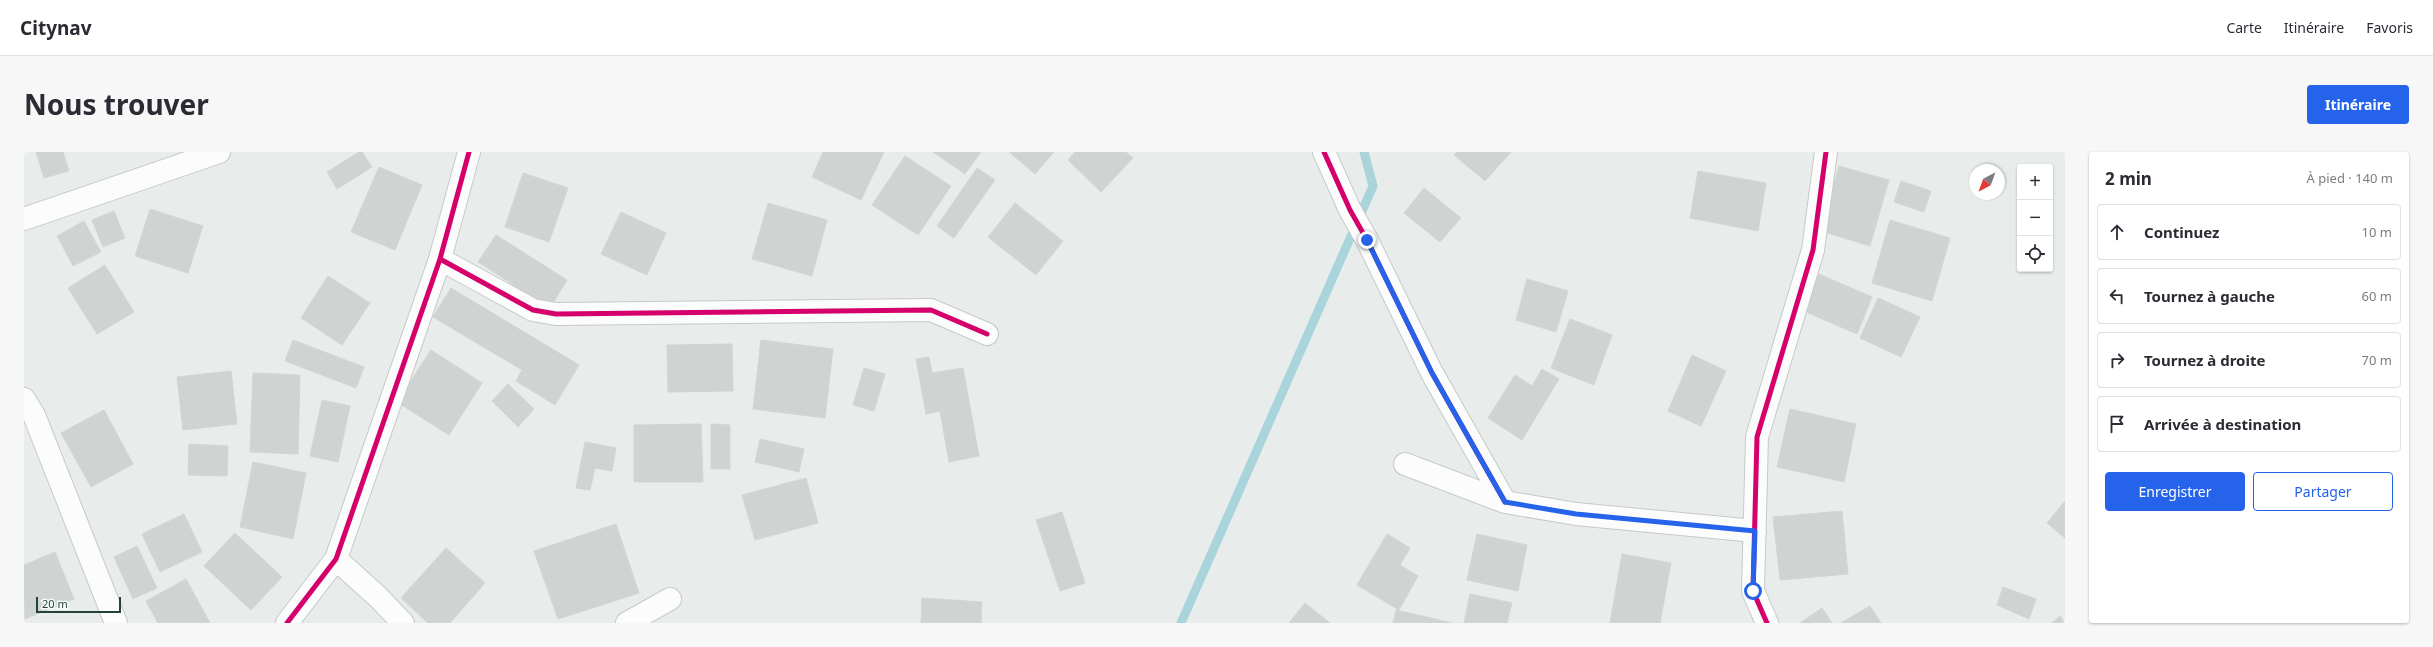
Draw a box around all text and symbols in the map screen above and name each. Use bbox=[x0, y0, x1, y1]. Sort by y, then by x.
text: Citynav bbox=[20, 15, 92, 41]
text: Carte bbox=[2226, 18, 2262, 37]
text: Itinéraire bbox=[2284, 18, 2344, 37]
text: Favoris bbox=[2366, 18, 2413, 37]
text: Nous trouver bbox=[24, 85, 209, 123]
button: Itinéraire bbox=[2307, 85, 2409, 124]
north arrow bbox=[1969, 164, 2005, 200]
map controls bbox=[2017, 164, 2053, 272]
button: + bbox=[2017, 164, 2053, 200]
text: 2 min bbox=[2105, 167, 2152, 190]
text: À pied · 140 m bbox=[2307, 169, 2393, 187]
button: − bbox=[2017, 200, 2053, 236]
icon: ahead bbox=[2106, 221, 2128, 243]
text: Continuez bbox=[2144, 222, 2219, 242]
text: 10 m bbox=[2362, 223, 2392, 241]
route end bbox=[1358, 231, 1376, 249]
button: locate bbox=[2017, 236, 2053, 272]
icon: left bbox=[2106, 285, 2128, 307]
text: Tournez à gauche bbox=[2144, 286, 2275, 306]
text: 60 m bbox=[2362, 287, 2392, 305]
icon: right bbox=[2106, 349, 2128, 371]
text: Tournez à droite bbox=[2144, 350, 2265, 370]
text: 70 m bbox=[2362, 351, 2392, 369]
icon: arrive bbox=[2106, 413, 2128, 435]
text: Arrivée à destination bbox=[2144, 414, 2301, 434]
button: Enregistrer bbox=[2105, 472, 2245, 511]
button: Partager bbox=[2253, 472, 2393, 511]
route start bbox=[1744, 582, 1762, 600]
scale bar bbox=[36, 595, 121, 614]
text: 20 m bbox=[42, 596, 68, 611]

